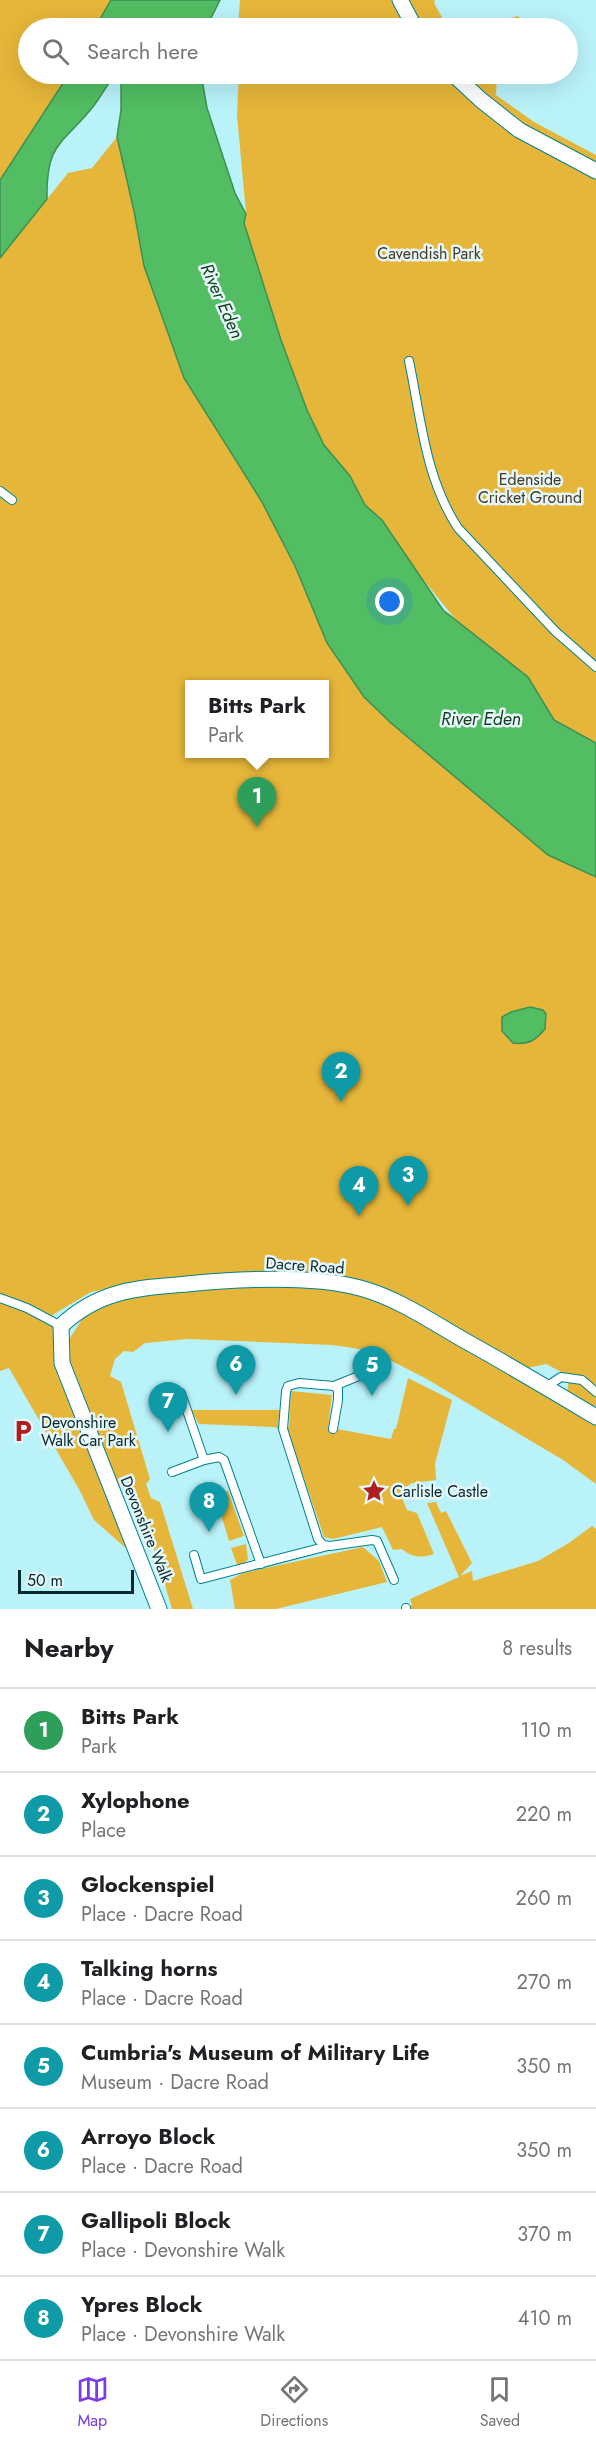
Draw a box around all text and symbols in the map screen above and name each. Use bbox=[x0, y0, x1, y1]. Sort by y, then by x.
search box bbox=[18, 18, 578, 84]
icon: search bbox=[39, 35, 72, 68]
text: Search here bbox=[87, 35, 198, 67]
park label: Cavendish Park bbox=[377, 242, 482, 265]
water label: River Eden bbox=[194, 259, 250, 343]
park label: Edenside Cricket Ground bbox=[478, 468, 582, 509]
your location bbox=[375, 587, 404, 616]
popup bbox=[185, 680, 329, 758]
text: Bitts Park bbox=[208, 689, 306, 721]
water label: River Eden bbox=[441, 706, 521, 732]
text: Park bbox=[208, 721, 244, 750]
pin: 1 bbox=[238, 778, 276, 827]
pin: 2 bbox=[322, 1052, 360, 1102]
pin: 3 bbox=[388, 1156, 428, 1206]
pin: 4 bbox=[340, 1166, 378, 1216]
street label: Dacre Road bbox=[265, 1251, 345, 1280]
pin: 6 bbox=[216, 1346, 256, 1395]
pin: 5 bbox=[352, 1346, 392, 1396]
pin: 7 bbox=[148, 1382, 188, 1432]
place label: Devonshire Walk Car Park bbox=[41, 1411, 137, 1452]
parking icon: Devonshire Walk Car Park bbox=[10, 1418, 36, 1444]
street label: Devonshire Walk bbox=[115, 1473, 179, 1587]
place icon: Carlisle Castle bbox=[361, 1478, 387, 1504]
place label: Carlisle Castle bbox=[392, 1480, 488, 1503]
pin: 8 bbox=[190, 1482, 228, 1532]
scale bar bbox=[18, 1567, 134, 1594]
text: 50 m bbox=[27, 1569, 63, 1592]
text: Nearby bbox=[24, 1629, 113, 1667]
text: 8 results bbox=[502, 1634, 572, 1663]
text: Bitts Park bbox=[81, 1700, 179, 1732]
text: 1 bbox=[38, 1716, 49, 1745]
text: 110 m bbox=[520, 1716, 572, 1745]
text: Park bbox=[81, 1732, 117, 1761]
text: Xylophone bbox=[81, 1784, 190, 1816]
text: 2 bbox=[37, 1800, 50, 1829]
text: 220 m bbox=[516, 1800, 572, 1829]
text: Place bbox=[81, 1816, 126, 1845]
text: Glockenspiel bbox=[81, 1868, 215, 1900]
text: 3 bbox=[37, 1884, 50, 1913]
text: 260 m bbox=[516, 1884, 572, 1913]
text: Place · Dacre Road bbox=[81, 1900, 243, 1929]
text: Talking horns bbox=[81, 1952, 218, 1984]
text: 4 bbox=[37, 1968, 50, 1997]
text: 270 m bbox=[517, 1968, 572, 1997]
text: Place · Dacre Road bbox=[81, 1984, 243, 2013]
text: Cumbria's Museum of Military Life bbox=[81, 2036, 430, 2068]
text: 5 bbox=[37, 2052, 50, 2081]
text: 350 m bbox=[516, 2052, 572, 2081]
text: Museum · Dacre Road bbox=[81, 2068, 269, 2097]
text: Arroyo Block bbox=[81, 2120, 215, 2152]
text: 6 bbox=[37, 2136, 50, 2165]
text: 350 m bbox=[516, 2136, 572, 2165]
text: Place · Dacre Road bbox=[81, 2152, 243, 2181]
text: Gallipoli Block bbox=[81, 2204, 231, 2236]
text: 7 bbox=[37, 2220, 50, 2249]
text: 370 m bbox=[517, 2220, 572, 2249]
text: Place · Devonshire Walk bbox=[81, 2236, 285, 2265]
text: Ypres Block bbox=[81, 2288, 202, 2320]
text: 8 bbox=[37, 2304, 50, 2333]
text: 410 m bbox=[518, 2304, 572, 2333]
text: Place · Devonshire Walk bbox=[81, 2320, 285, 2349]
tab: Map bbox=[76, 2373, 109, 2432]
tab: Directions bbox=[260, 2373, 328, 2432]
tab: Saved bbox=[480, 2373, 520, 2432]

